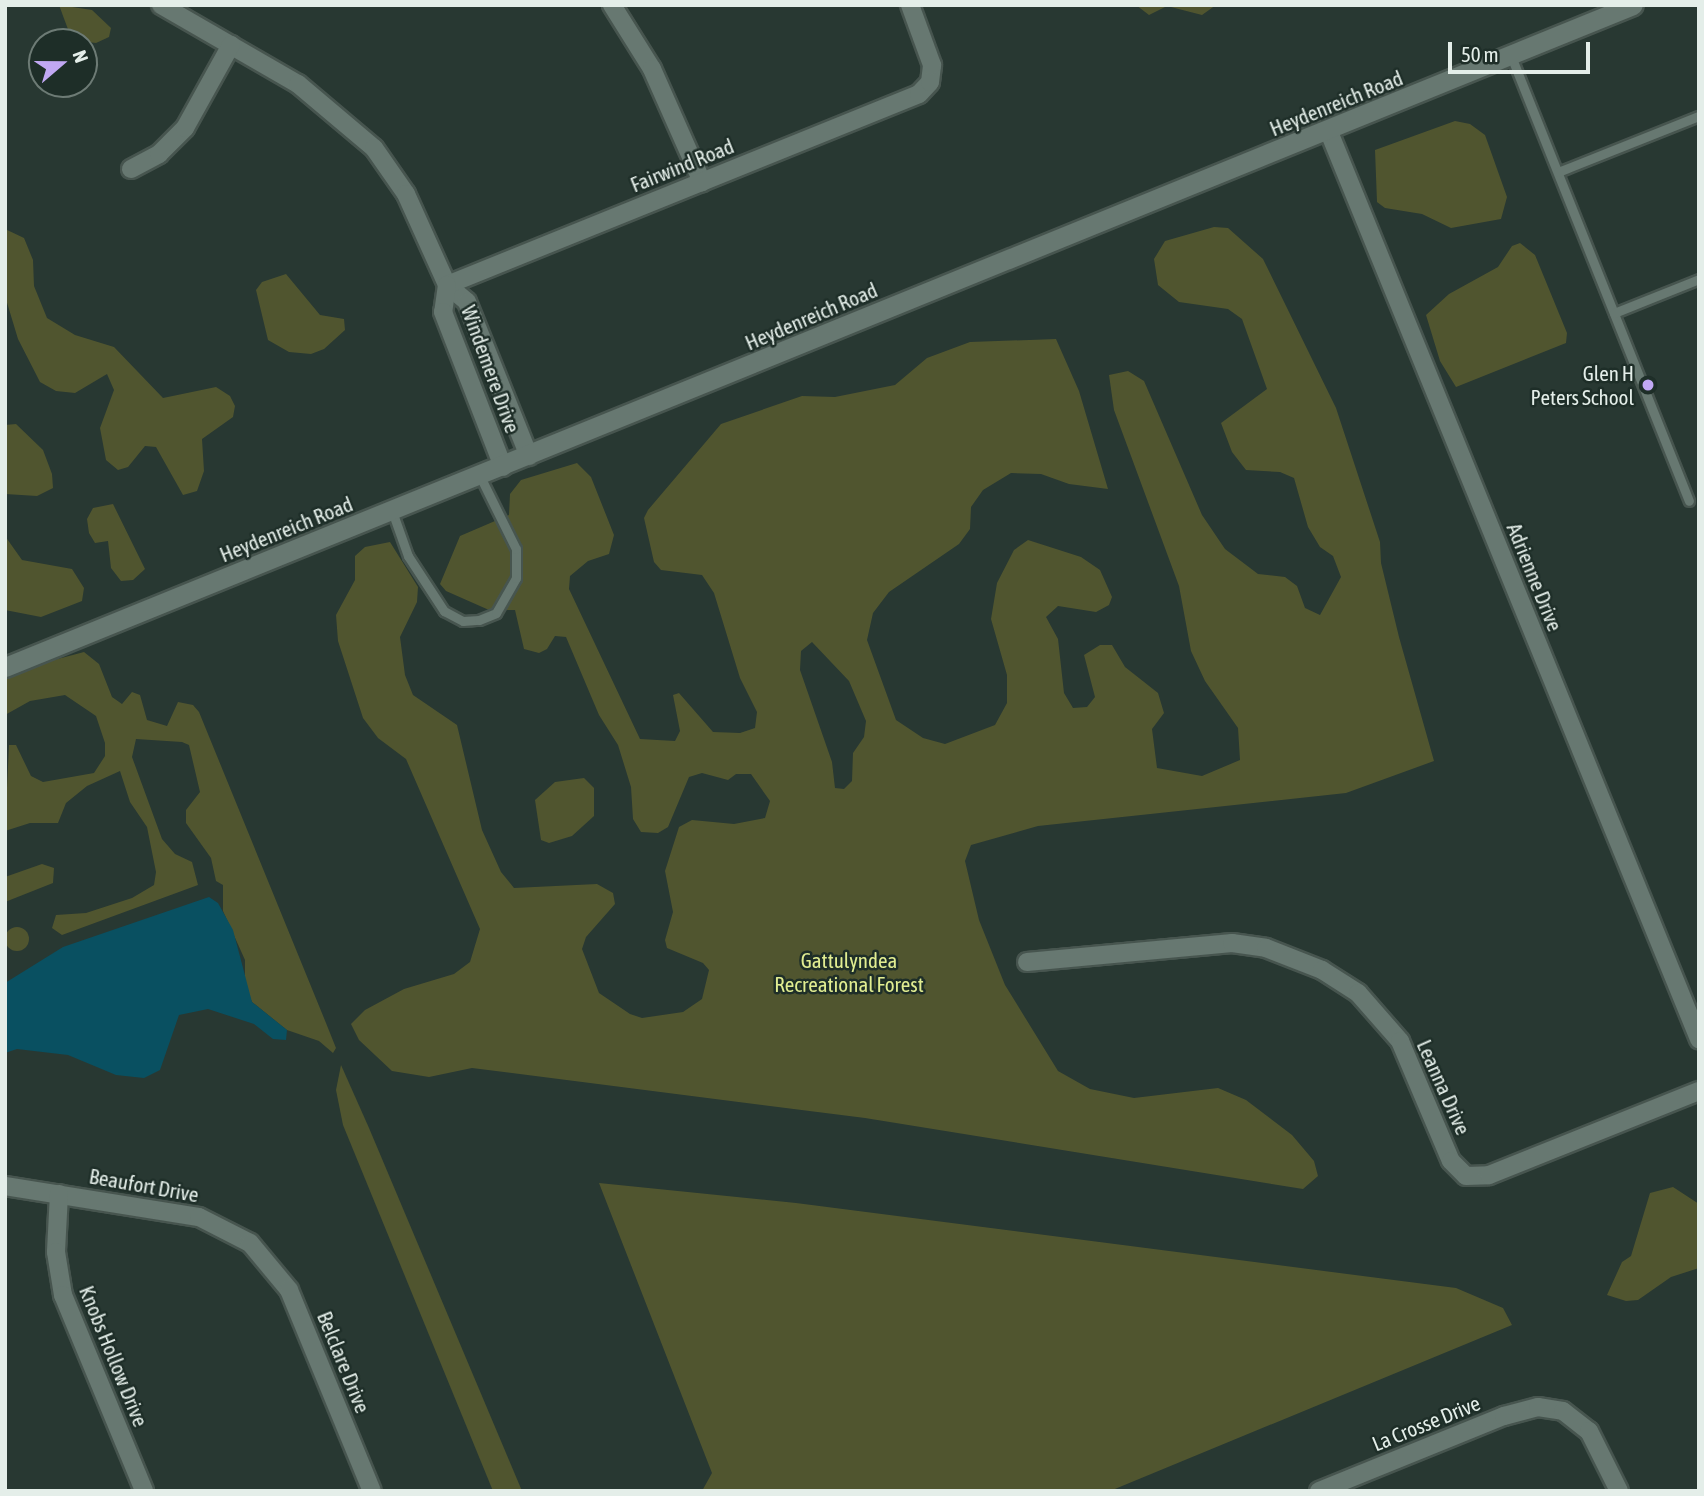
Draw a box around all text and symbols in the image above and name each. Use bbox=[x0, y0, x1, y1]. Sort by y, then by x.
north arrow bbox=[28, 28, 98, 98]
scale bar bbox=[1452, 28, 1594, 72]
text: 50 m bbox=[1461, 42, 1499, 66]
text: N bbox=[69, 47, 93, 66]
street label: Heydenreich Road bbox=[1266, 65, 1406, 141]
street label: Fairwind Road bbox=[627, 133, 737, 197]
street label: Heydenreich Road bbox=[741, 277, 881, 355]
street label: Windemere Drive bbox=[456, 302, 526, 436]
place label: Glen H Peters School bbox=[1530, 360, 1634, 410]
marker: Glen H Peters School bbox=[1640, 377, 1656, 393]
street label: Heydenreich Road bbox=[216, 491, 356, 567]
street label: Adrienne Drive bbox=[1502, 519, 1568, 635]
park label: Gattulyndea Recreational Forest bbox=[774, 947, 924, 997]
street label: Leanna Drive bbox=[1412, 1036, 1476, 1138]
street label: Beaufort Drive bbox=[87, 1163, 201, 1207]
street label: Knobs Hollow Drive bbox=[74, 1282, 154, 1430]
street label: Belclare Drive bbox=[312, 1308, 376, 1416]
street label: La Crosse Drive bbox=[1368, 1390, 1484, 1456]

